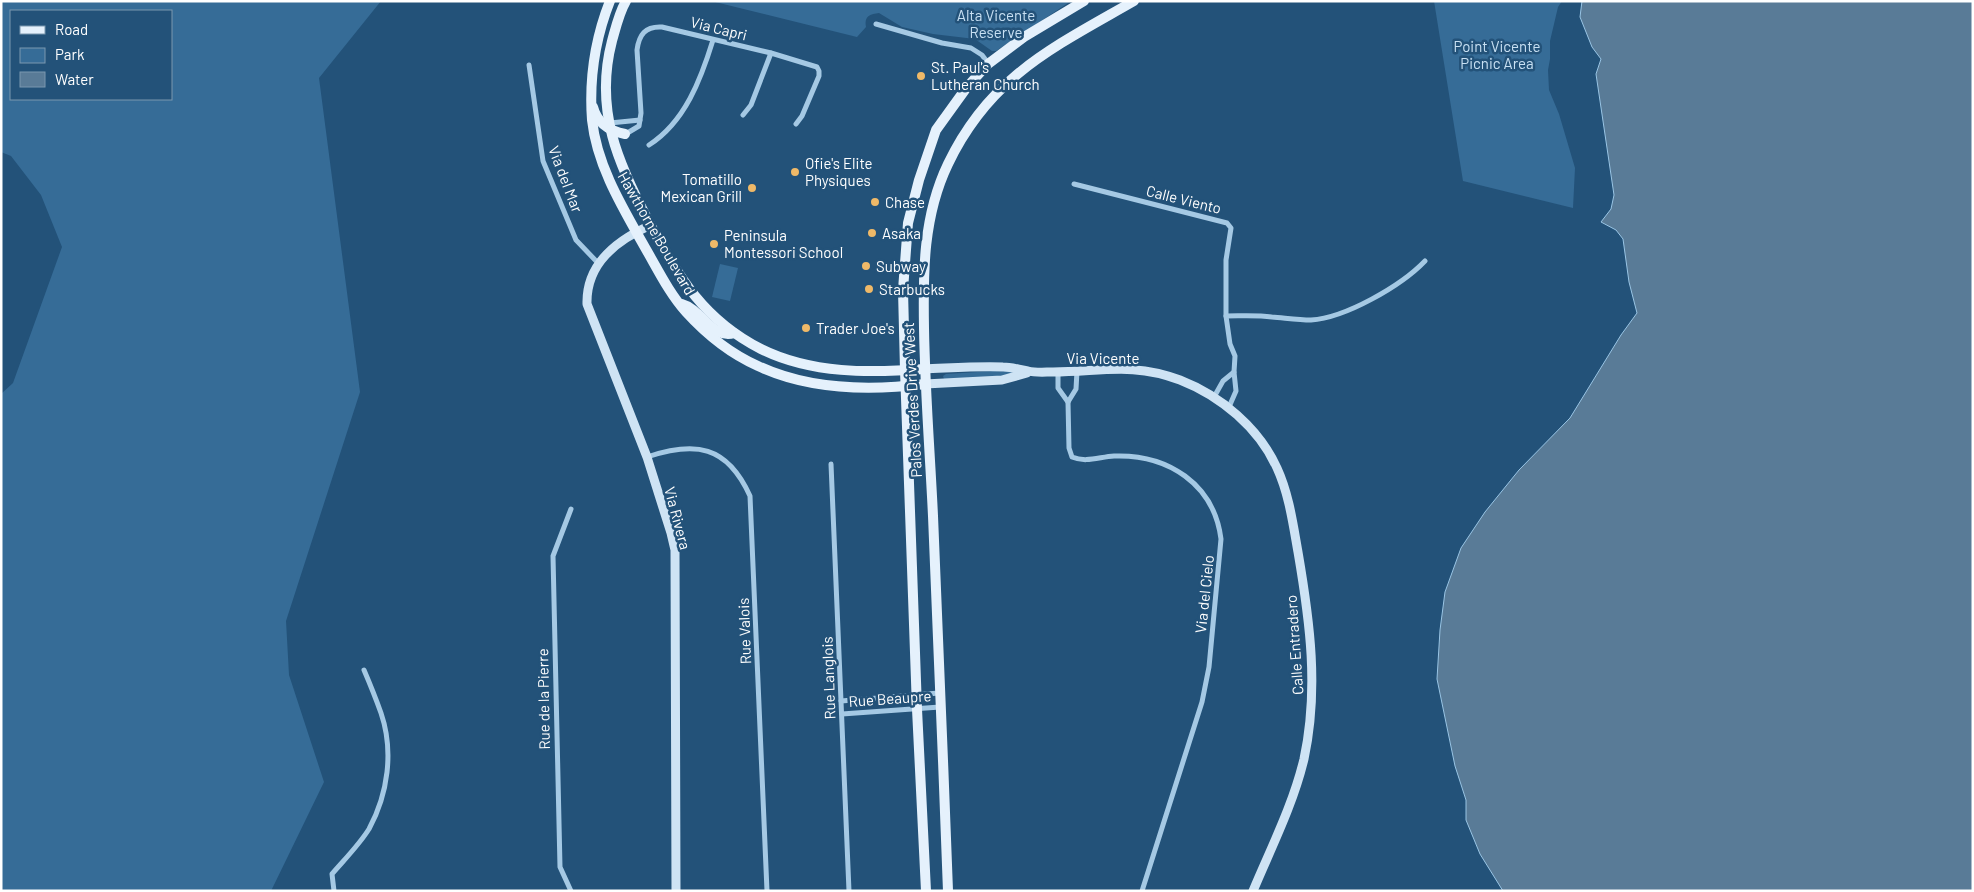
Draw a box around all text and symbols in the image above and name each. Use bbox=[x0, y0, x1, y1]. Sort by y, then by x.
park label: Alta Vicente Reserve bbox=[957, 6, 1035, 41]
legend bbox=[10, 10, 172, 100]
street label: Via Capri bbox=[689, 12, 749, 44]
text: Road bbox=[55, 20, 88, 38]
park label: Point Vicente Picnic Area bbox=[1454, 37, 1540, 72]
text: Park bbox=[55, 45, 85, 63]
place label: St. Paul's Lutheran Church bbox=[931, 58, 1040, 93]
text: Water bbox=[55, 70, 94, 88]
marker: St. Paul's Lutheran Church bbox=[915, 70, 927, 82]
street label: Via del Mar bbox=[545, 143, 587, 215]
place label: Ofie's Elite Physiques bbox=[805, 154, 873, 189]
marker: Ofie's Elite Physiques bbox=[789, 166, 801, 178]
street label: Hawthorne Boulevard bbox=[614, 168, 700, 298]
place label: Tomatillo Mexican Grill bbox=[661, 170, 742, 205]
street label: Calle Viento bbox=[1145, 181, 1223, 217]
marker: Tomatillo Mexican Grill bbox=[746, 182, 758, 194]
place label: Chase bbox=[885, 193, 925, 211]
marker: Chase bbox=[869, 196, 881, 208]
place label: Asaka bbox=[882, 224, 921, 242]
place label: Peninsula Montessori School bbox=[724, 226, 843, 261]
marker: Asaka bbox=[866, 227, 878, 239]
marker: Peninsula Montessori School bbox=[708, 238, 720, 250]
place label: Subway bbox=[876, 257, 926, 275]
marker: Subway bbox=[860, 260, 872, 272]
place label: Starbucks bbox=[879, 280, 945, 298]
marker: Starbucks bbox=[863, 283, 875, 295]
place label: Trader Joe's bbox=[816, 319, 895, 337]
marker: Trader Joe's bbox=[800, 322, 812, 334]
street label: Palos Verdes Drive West bbox=[899, 322, 925, 478]
street label: Via Vicente bbox=[1066, 349, 1140, 367]
street label: Via Rivera bbox=[661, 485, 695, 551]
street label: Via del Cielo bbox=[1191, 554, 1217, 634]
street label: Calle Entradero bbox=[1282, 594, 1306, 696]
street label: Rue Valois bbox=[734, 597, 754, 665]
street label: Rue Langlois bbox=[818, 636, 838, 720]
street label: Rue de la Pierre bbox=[533, 648, 553, 750]
street label: Rue Beaupre bbox=[848, 686, 932, 710]

